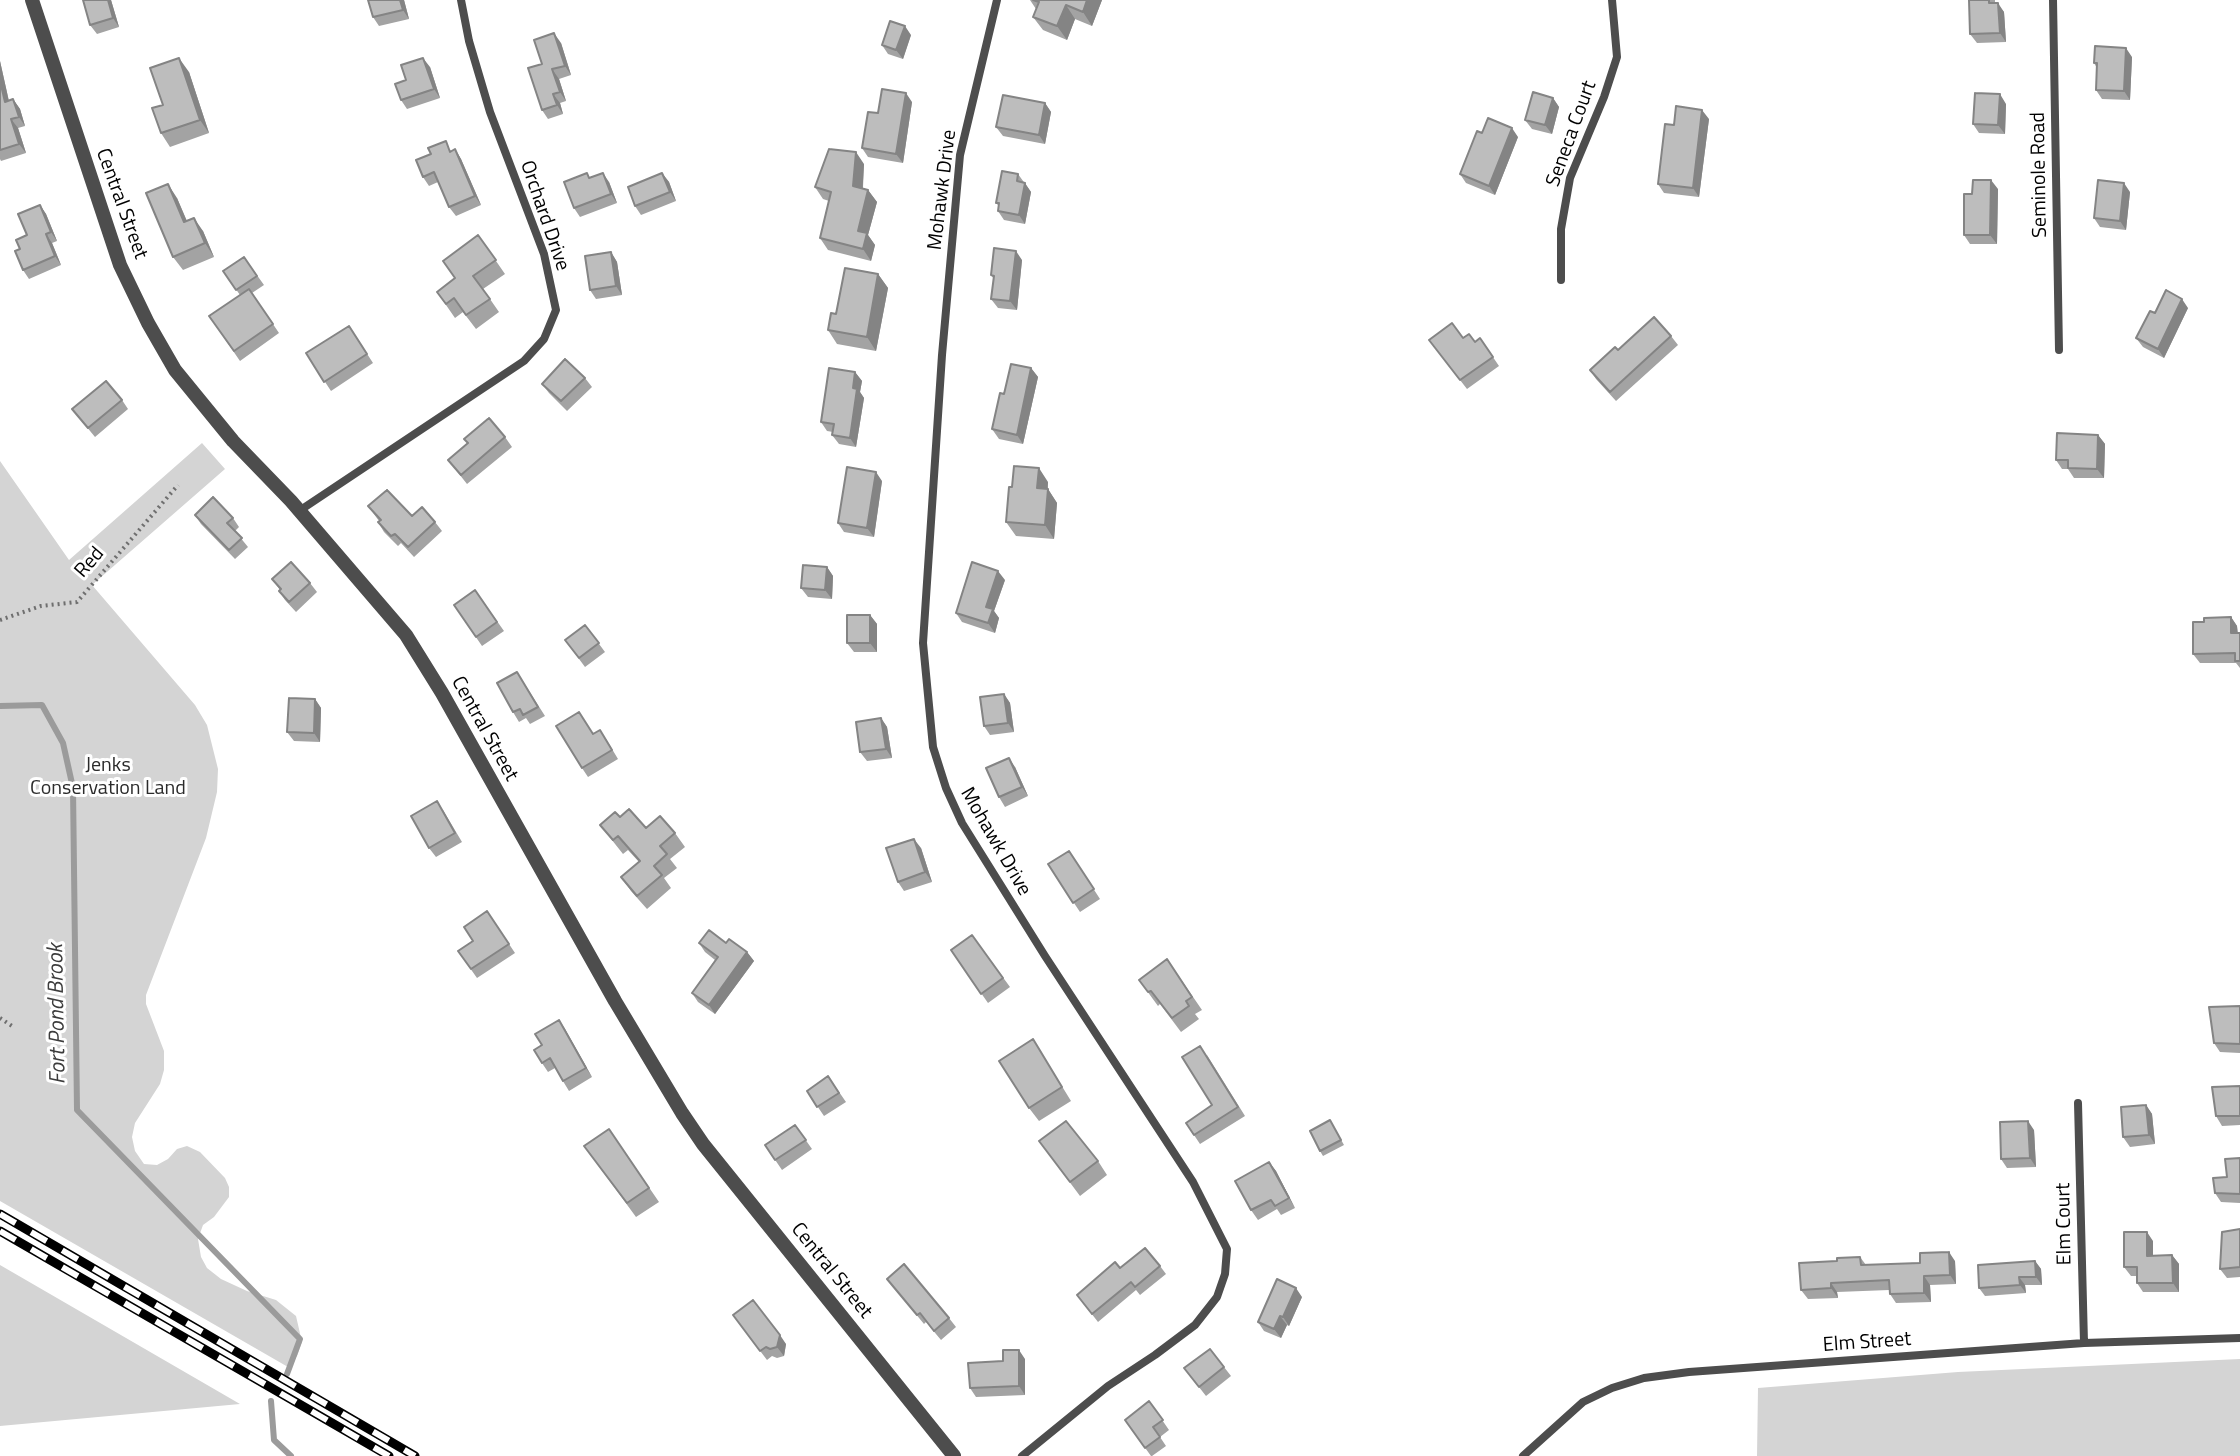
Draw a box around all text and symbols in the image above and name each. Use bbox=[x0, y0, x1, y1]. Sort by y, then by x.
street label: Seneca Court bbox=[1542, 78, 1602, 190]
street label: Seminole Road bbox=[2027, 112, 2053, 238]
street label: Mohawk Drive bbox=[924, 128, 962, 252]
street label: Central Street bbox=[90, 145, 152, 263]
street label: Orchard Drive bbox=[514, 158, 574, 274]
street label: Red bbox=[70, 543, 110, 583]
street label: Central Street bbox=[445, 672, 523, 786]
park label: Jenks Conservation Land bbox=[30, 754, 186, 801]
street label: Mohawk Drive bbox=[954, 784, 1036, 900]
water label: Fort Pond Brook bbox=[44, 943, 72, 1085]
street label: Elm Court bbox=[2052, 1182, 2078, 1266]
street label: Central Street bbox=[785, 1218, 877, 1324]
street label: Elm Street bbox=[1822, 1328, 1912, 1358]

